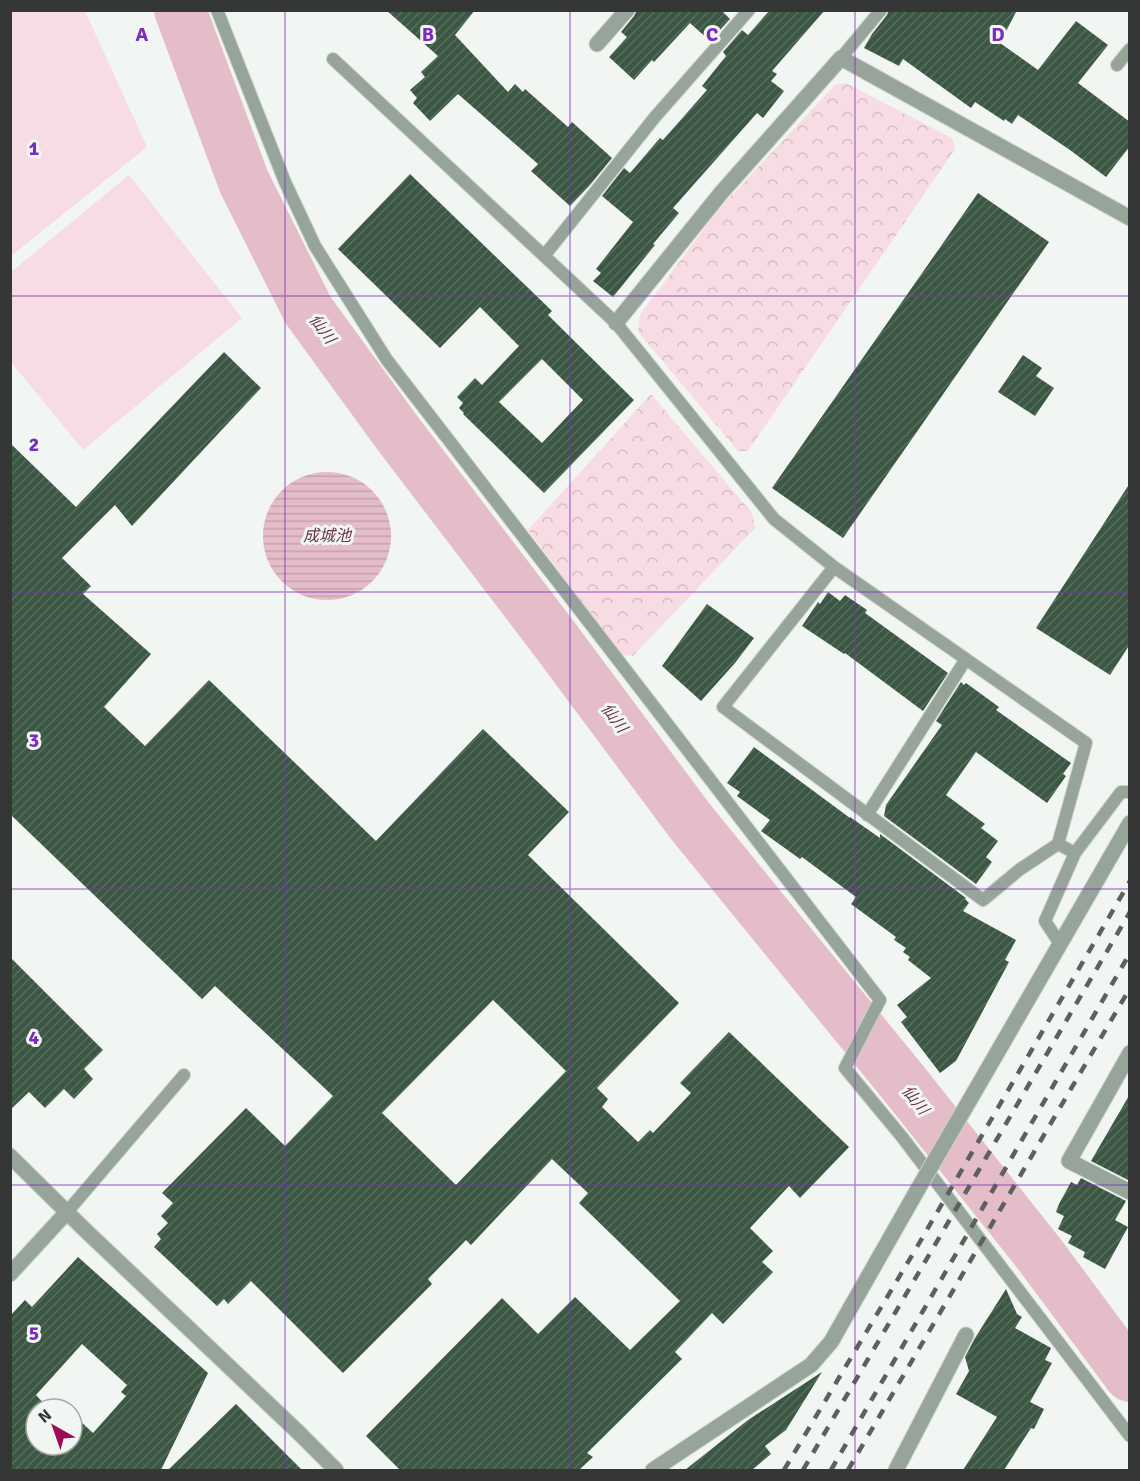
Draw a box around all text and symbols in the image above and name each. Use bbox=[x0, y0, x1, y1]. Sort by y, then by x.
text: A bbox=[136, 22, 149, 47]
text: B bbox=[422, 22, 434, 47]
text: C bbox=[706, 22, 718, 47]
text: D bbox=[991, 22, 1005, 47]
text: 1 bbox=[29, 136, 40, 161]
water label: 仙川 bbox=[304, 310, 341, 349]
text: 2 bbox=[29, 432, 39, 457]
water label: 成城池 bbox=[303, 526, 353, 546]
water label: 仙川 bbox=[596, 699, 633, 738]
text: 3 bbox=[29, 728, 39, 753]
text: 4 bbox=[29, 1025, 40, 1050]
water label: 仙川 bbox=[897, 1081, 934, 1120]
text: 5 bbox=[29, 1321, 39, 1346]
north arrow bbox=[24, 1397, 84, 1457]
text: N bbox=[34, 1405, 56, 1428]

